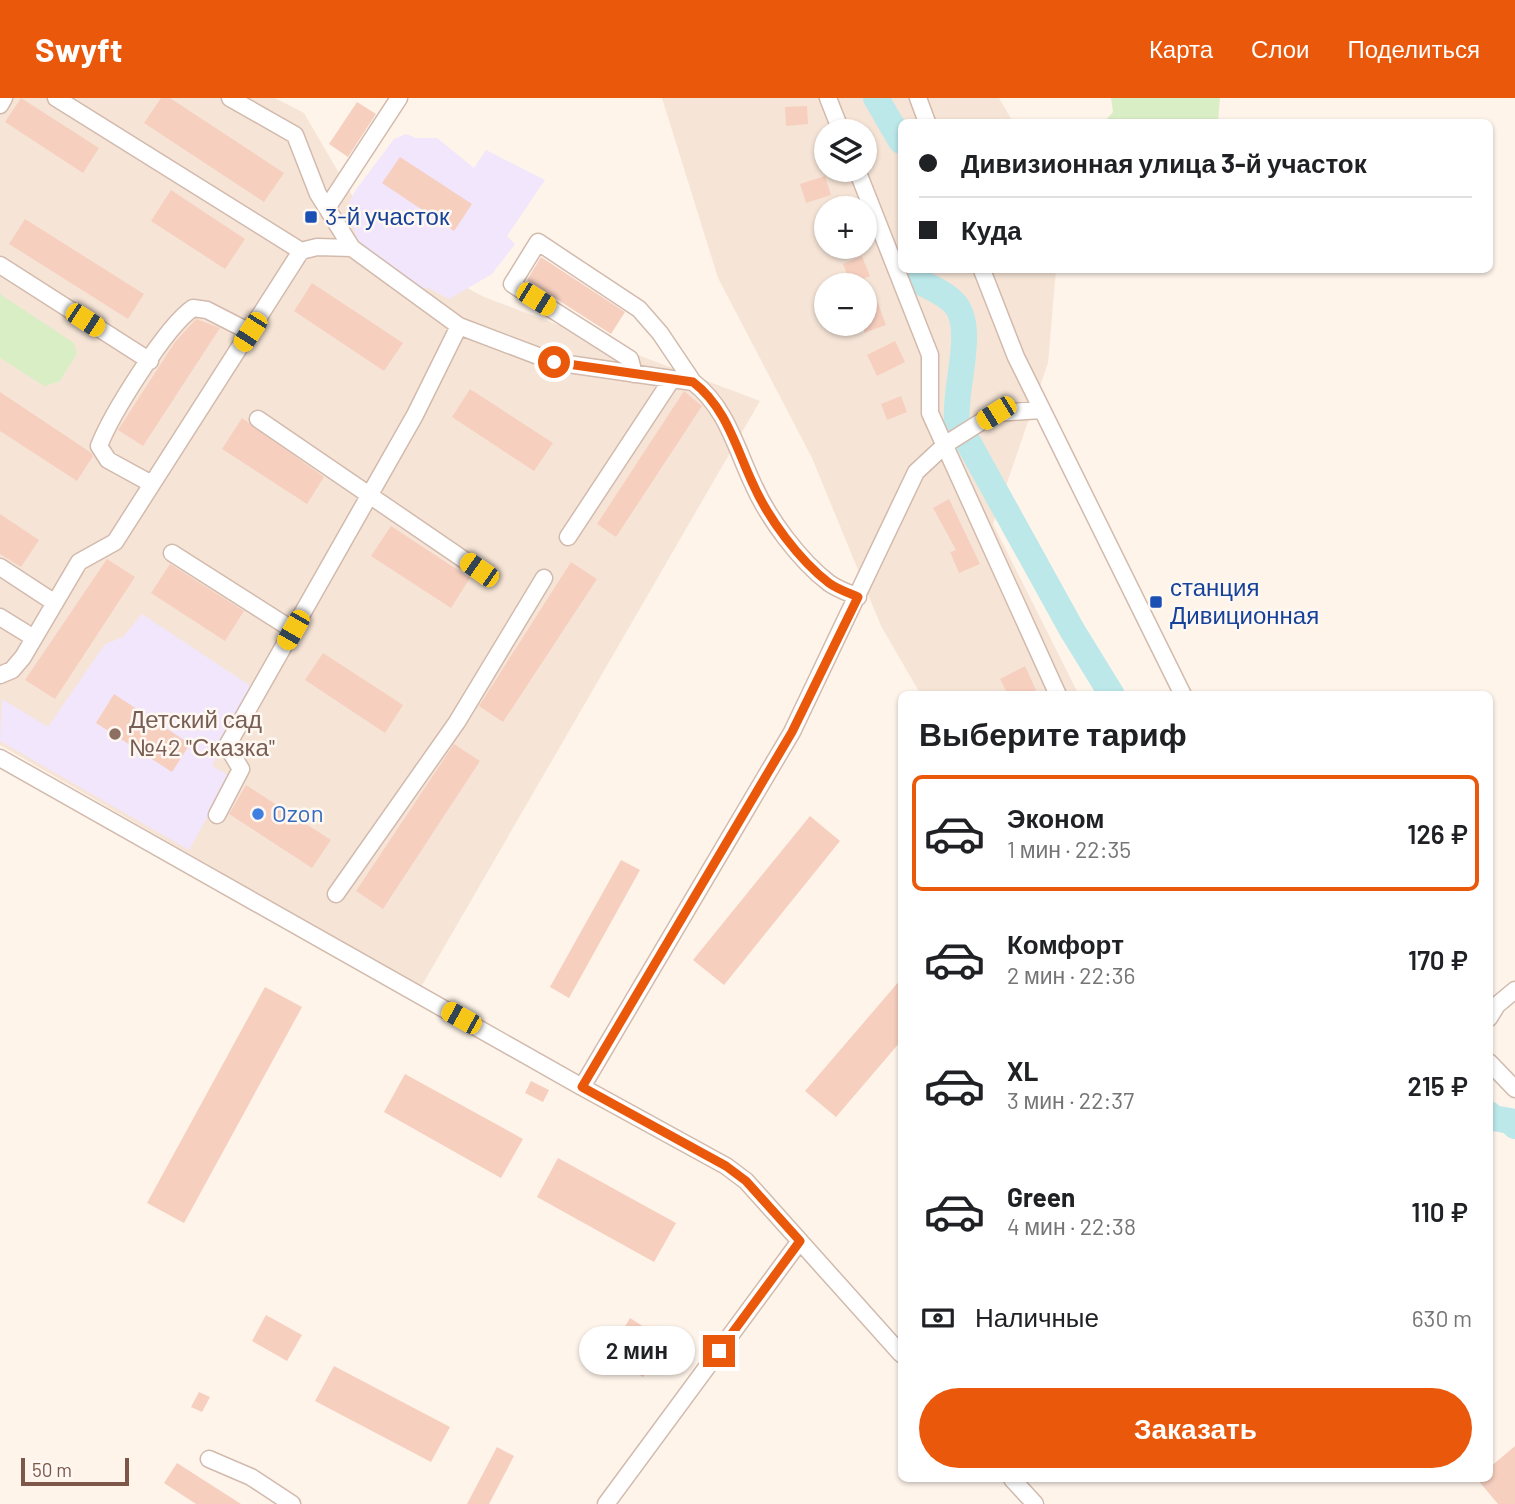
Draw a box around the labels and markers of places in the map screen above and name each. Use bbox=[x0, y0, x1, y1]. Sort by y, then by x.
place label: 3-й участок bbox=[325, 201, 450, 230]
marker: 3-й участок bbox=[303, 209, 319, 225]
place label: станция Дивиционная bbox=[1170, 572, 1319, 629]
marker: станция Дивиционная bbox=[1148, 594, 1164, 610]
place label: Детский сад №42 "Сказка" bbox=[129, 704, 275, 761]
marker: Детский сад №42 "Сказка" bbox=[107, 726, 123, 742]
place label: Ozon bbox=[272, 798, 324, 827]
marker: Ozon bbox=[250, 806, 266, 822]

